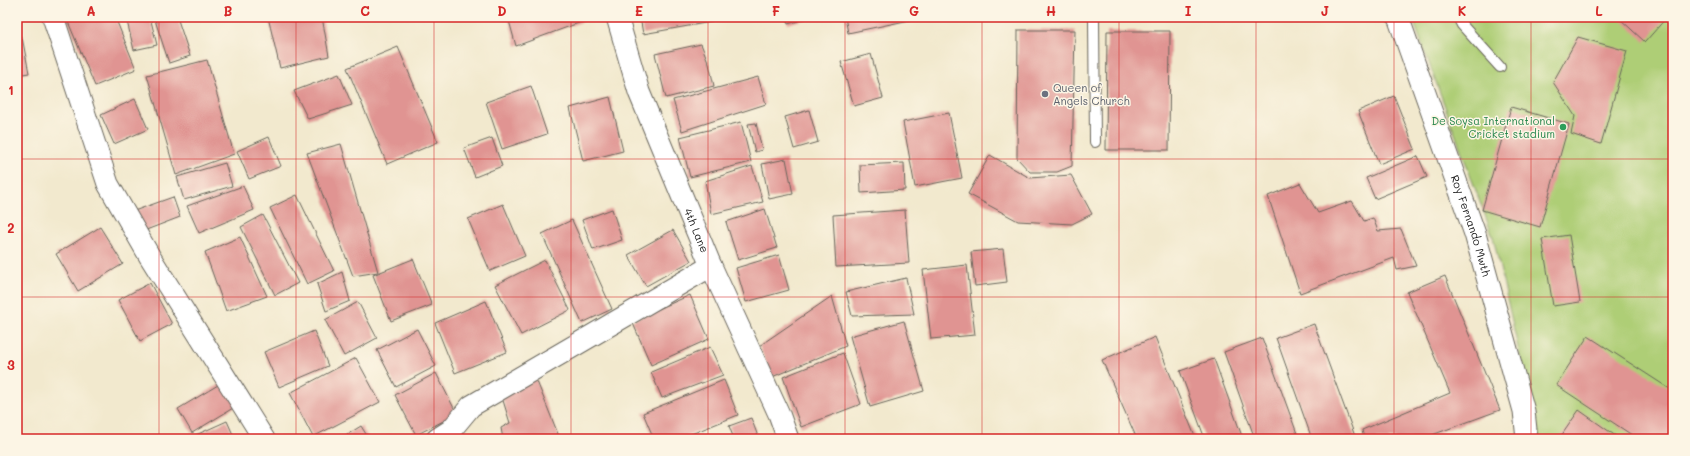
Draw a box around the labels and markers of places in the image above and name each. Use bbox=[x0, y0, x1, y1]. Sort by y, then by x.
place label: Queen of Angels Church bbox=[1053, 80, 1130, 108]
marker: Queen of Angels Church bbox=[1040, 89, 1050, 99]
place label: De Soysa International Cricket stadium bbox=[1431, 113, 1555, 141]
marker: De Soysa International Cricket stadium bbox=[1558, 122, 1568, 132]

